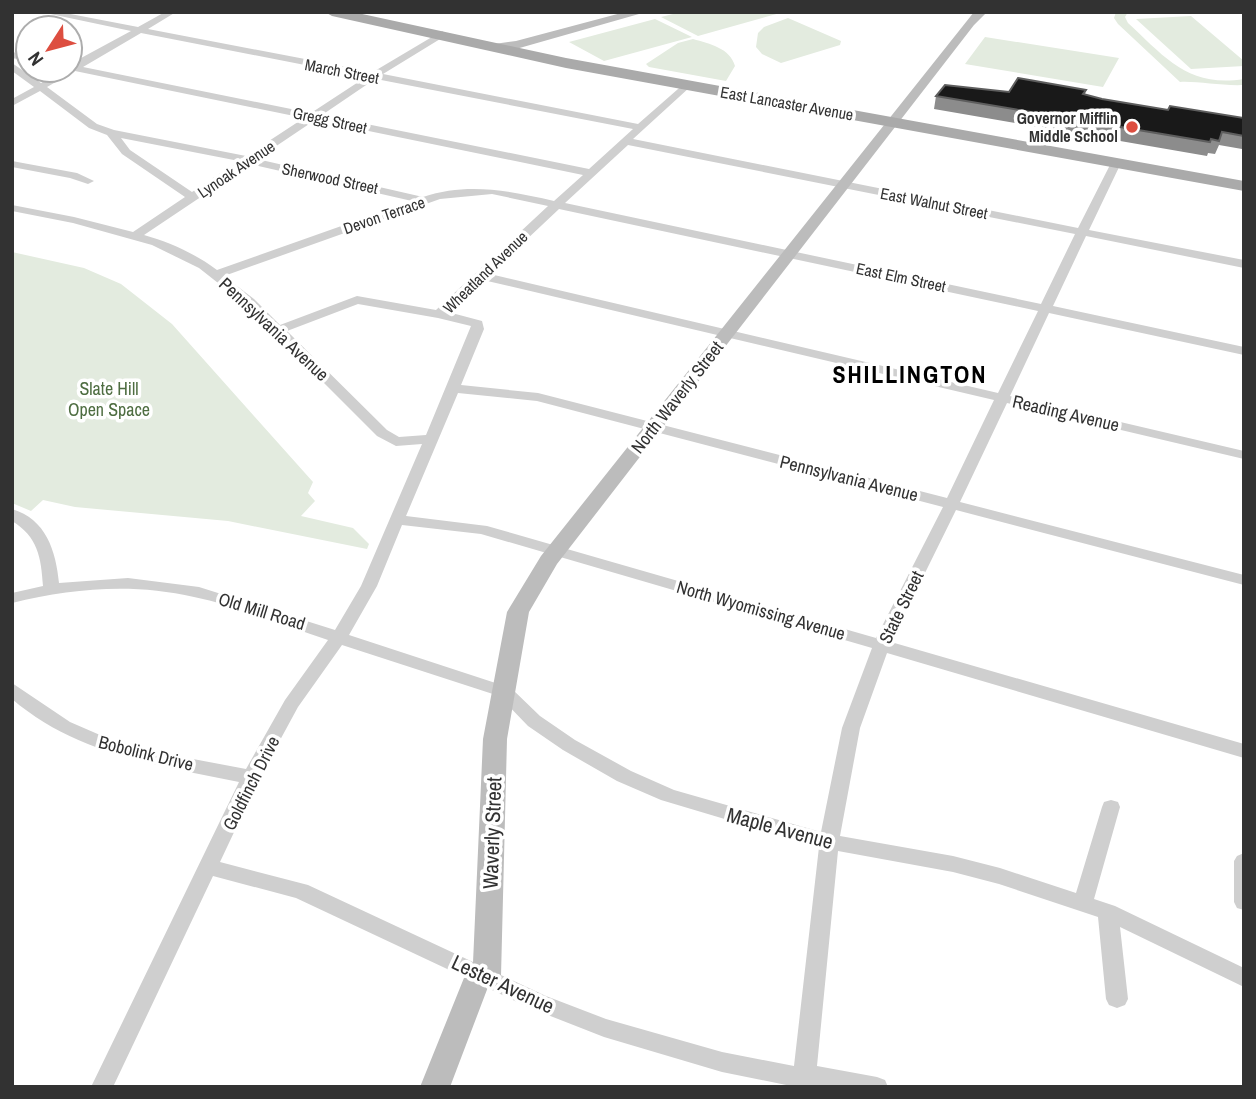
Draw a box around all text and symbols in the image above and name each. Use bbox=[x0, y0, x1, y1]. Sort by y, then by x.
north arrow bbox=[14, 14, 84, 84]
text: N bbox=[21, 47, 49, 71]
street label: March Street bbox=[303, 53, 381, 89]
street label: East Lancaster Avenue bbox=[719, 80, 855, 126]
street label: Gregg Street bbox=[291, 101, 369, 139]
place label: Governor Mifflin Middle School bbox=[1017, 107, 1118, 147]
marker: Governor Mifflin Middle School bbox=[1124, 119, 1140, 135]
street label: Lynoak Avenue bbox=[193, 135, 279, 203]
street label: Sherwood Street bbox=[280, 157, 380, 199]
street label: East Walnut Street bbox=[878, 182, 990, 224]
street label: Devon Terrace bbox=[340, 191, 428, 239]
street label: Wheatland Avenue bbox=[438, 226, 532, 318]
street label: East Elm Street bbox=[854, 257, 948, 297]
street label: Pennsylvania Avenue bbox=[214, 272, 334, 386]
street label: North Waverly Street bbox=[625, 336, 729, 458]
district label: SHILLINGTON bbox=[832, 358, 988, 390]
park label: Slate Hill Open Space bbox=[68, 376, 150, 422]
street label: Reading Avenue bbox=[1010, 389, 1122, 437]
street label: Pennsylvania Avenue bbox=[777, 449, 921, 507]
street label: State Street bbox=[873, 566, 929, 648]
street label: North Wyomissing Avenue bbox=[674, 574, 848, 646]
street label: Old Mill Road bbox=[216, 586, 308, 636]
street label: Bobolink Drive bbox=[96, 729, 196, 777]
street label: Goldfinch Drive bbox=[217, 732, 285, 834]
street label: Waverly Street bbox=[476, 776, 508, 890]
street label: Maple Avenue bbox=[724, 800, 836, 856]
street label: Lester Avenue bbox=[447, 948, 559, 1020]

